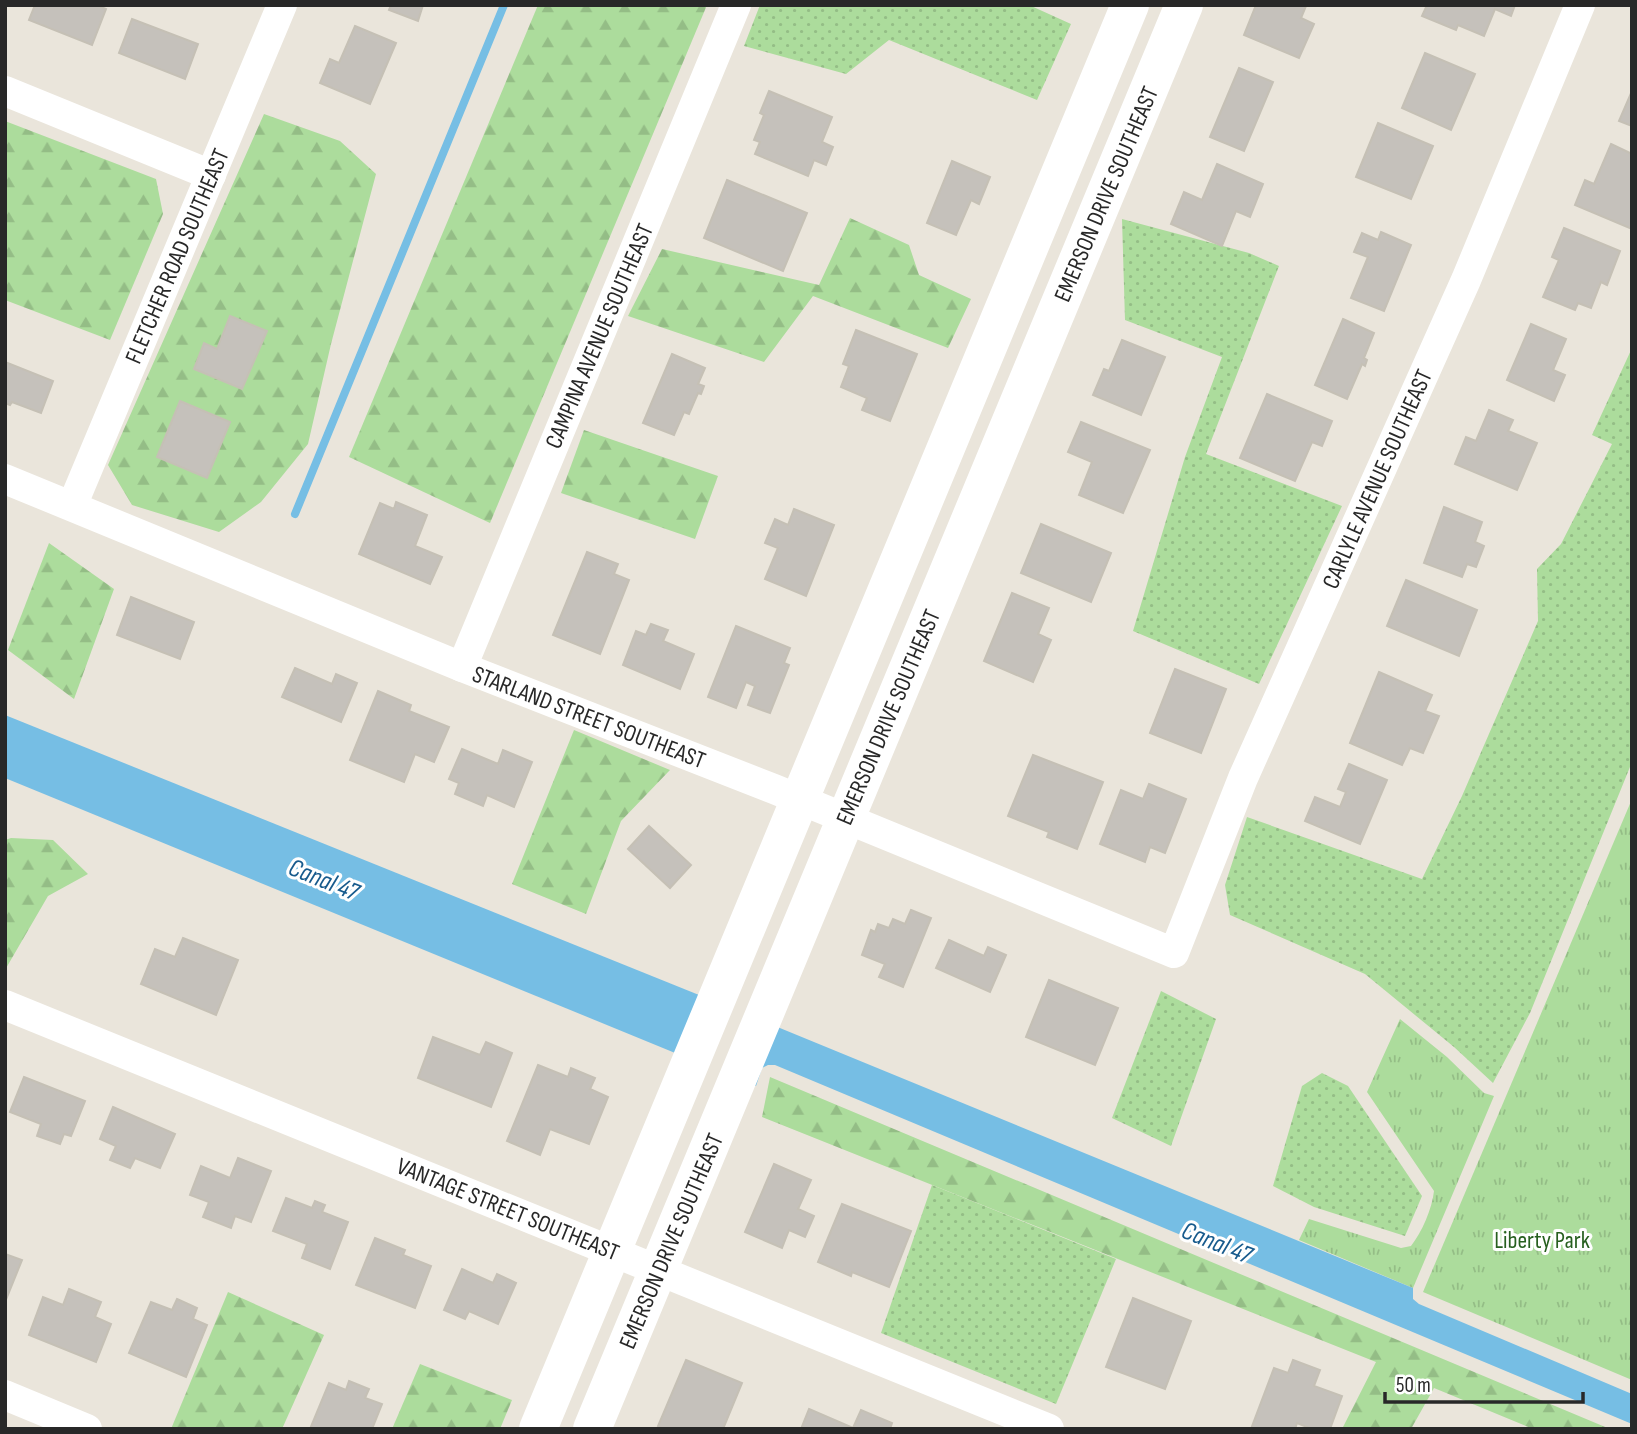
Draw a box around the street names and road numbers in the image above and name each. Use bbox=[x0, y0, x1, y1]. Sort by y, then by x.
street label: EMERSON DRIVE SOUTHEAST bbox=[1048, 82, 1165, 306]
street label: FLETCHER ROAD SOUTHEAST bbox=[119, 144, 236, 368]
street label: CAMPINA AVENUE SOUTHEAST bbox=[539, 219, 660, 453]
street label: CARLYLE AVENUE SOUTHEAST bbox=[1316, 365, 1439, 593]
street label: EMERSON DRIVE SOUTHEAST bbox=[830, 605, 947, 829]
street label: STARLAND STREET SOUTHEAST bbox=[468, 660, 710, 775]
street label: EMERSON DRIVE SOUTHEAST bbox=[613, 1129, 730, 1353]
street label: VANTAGE STREET SOUTHEAST bbox=[392, 1152, 623, 1267]

